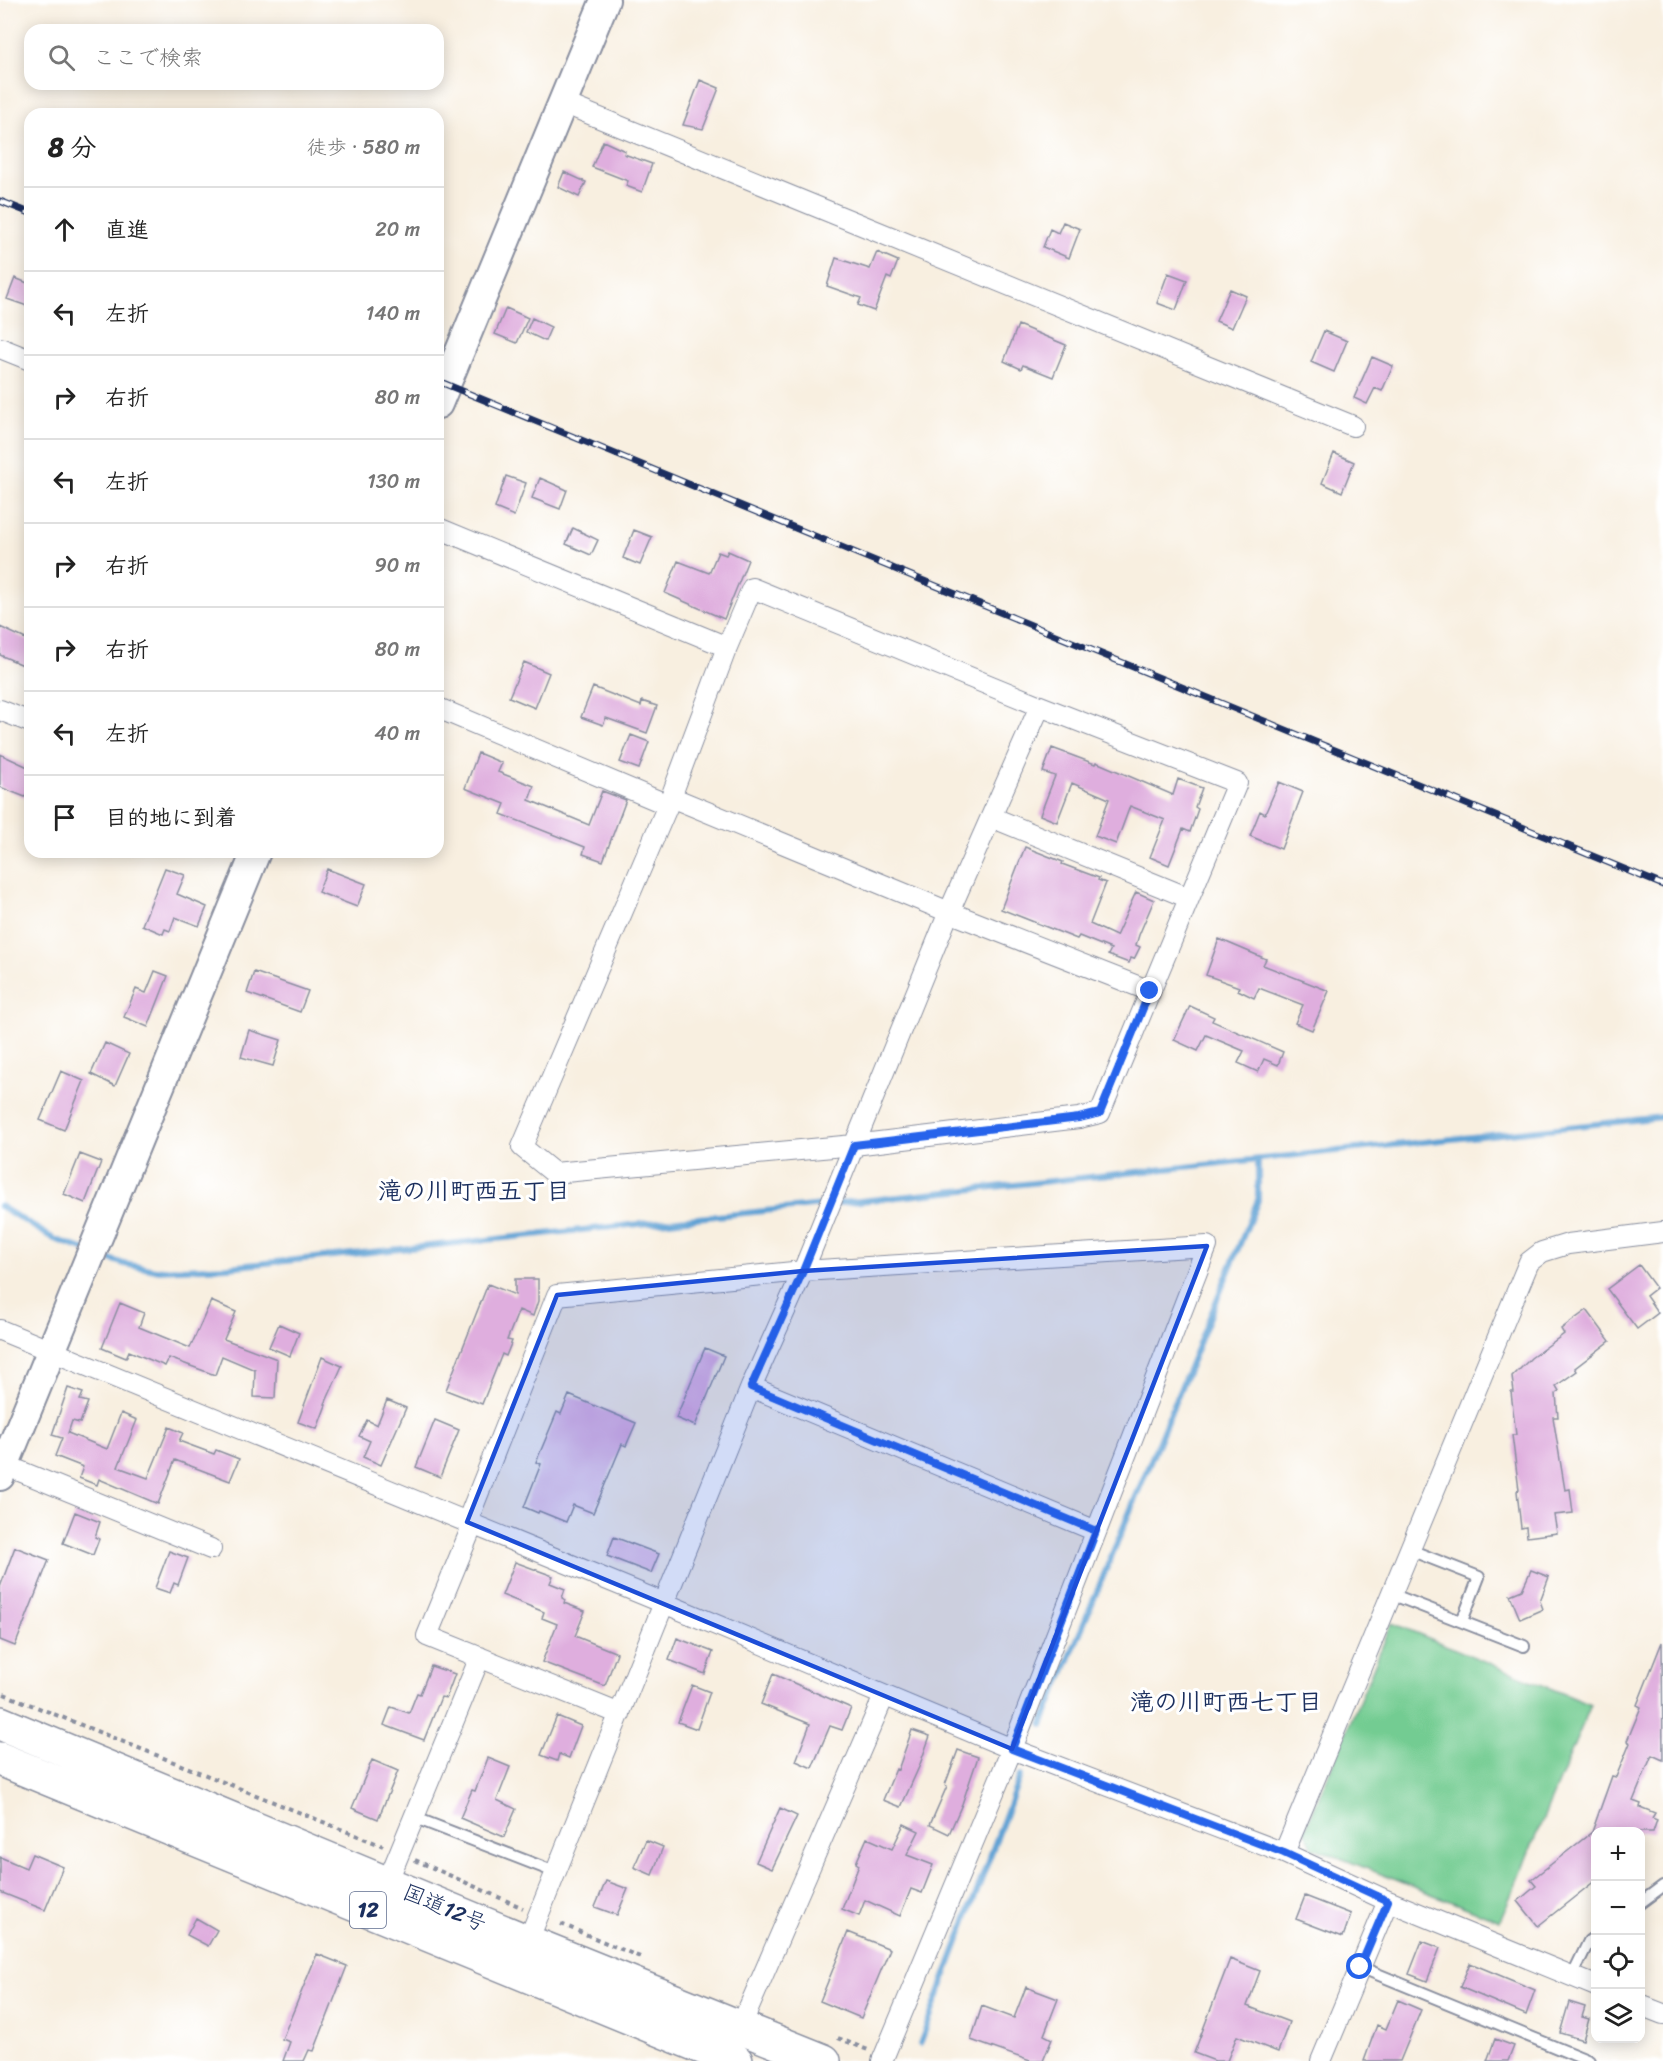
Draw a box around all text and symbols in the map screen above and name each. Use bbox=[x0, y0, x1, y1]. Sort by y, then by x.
search box bbox=[24, 24, 444, 90]
text: ここで検索 bbox=[93, 38, 203, 77]
icon: search bbox=[45, 41, 78, 74]
text: 8 分 bbox=[48, 124, 96, 170]
text: 徒歩 · 580 m bbox=[307, 130, 420, 165]
text: 直進 bbox=[105, 210, 149, 249]
text: 20 m bbox=[375, 212, 420, 247]
icon: ahead bbox=[48, 213, 81, 246]
text: 左折 bbox=[105, 294, 149, 333]
text: 140 m bbox=[366, 296, 420, 331]
icon: left bbox=[48, 297, 81, 330]
text: 右折 bbox=[105, 378, 149, 417]
text: 80 m bbox=[375, 380, 420, 415]
icon: right bbox=[48, 381, 81, 414]
text: 左折 bbox=[105, 462, 149, 501]
text: 130 m bbox=[367, 464, 420, 499]
icon: left bbox=[48, 465, 81, 498]
text: 右折 bbox=[105, 546, 149, 585]
text: 90 m bbox=[375, 548, 420, 583]
icon: right bbox=[48, 549, 81, 582]
text: 右折 bbox=[105, 630, 149, 669]
text: 80 m bbox=[375, 632, 420, 667]
icon: right bbox=[48, 633, 81, 666]
text: 左折 bbox=[105, 714, 149, 753]
text: 40 m bbox=[374, 716, 420, 751]
icon: left bbox=[48, 717, 81, 750]
text: 目的地に到着 bbox=[105, 798, 237, 837]
icon: arrive bbox=[48, 801, 81, 834]
route end bbox=[1136, 977, 1162, 1003]
district label: 滝の川町西五丁目 bbox=[378, 1170, 570, 1212]
district label: 滝の川町西七丁目 bbox=[1130, 1681, 1322, 1723]
map controls bbox=[1591, 1827, 1645, 2043]
button: + bbox=[1591, 1827, 1645, 1881]
street label: 国道12号 bbox=[397, 1872, 493, 1943]
button: − bbox=[1591, 1881, 1645, 1935]
road number: 12 bbox=[350, 1892, 386, 1928]
button: locate bbox=[1591, 1935, 1645, 1989]
route start bbox=[1346, 1953, 1372, 1979]
button: layers bbox=[1591, 1989, 1645, 2043]

